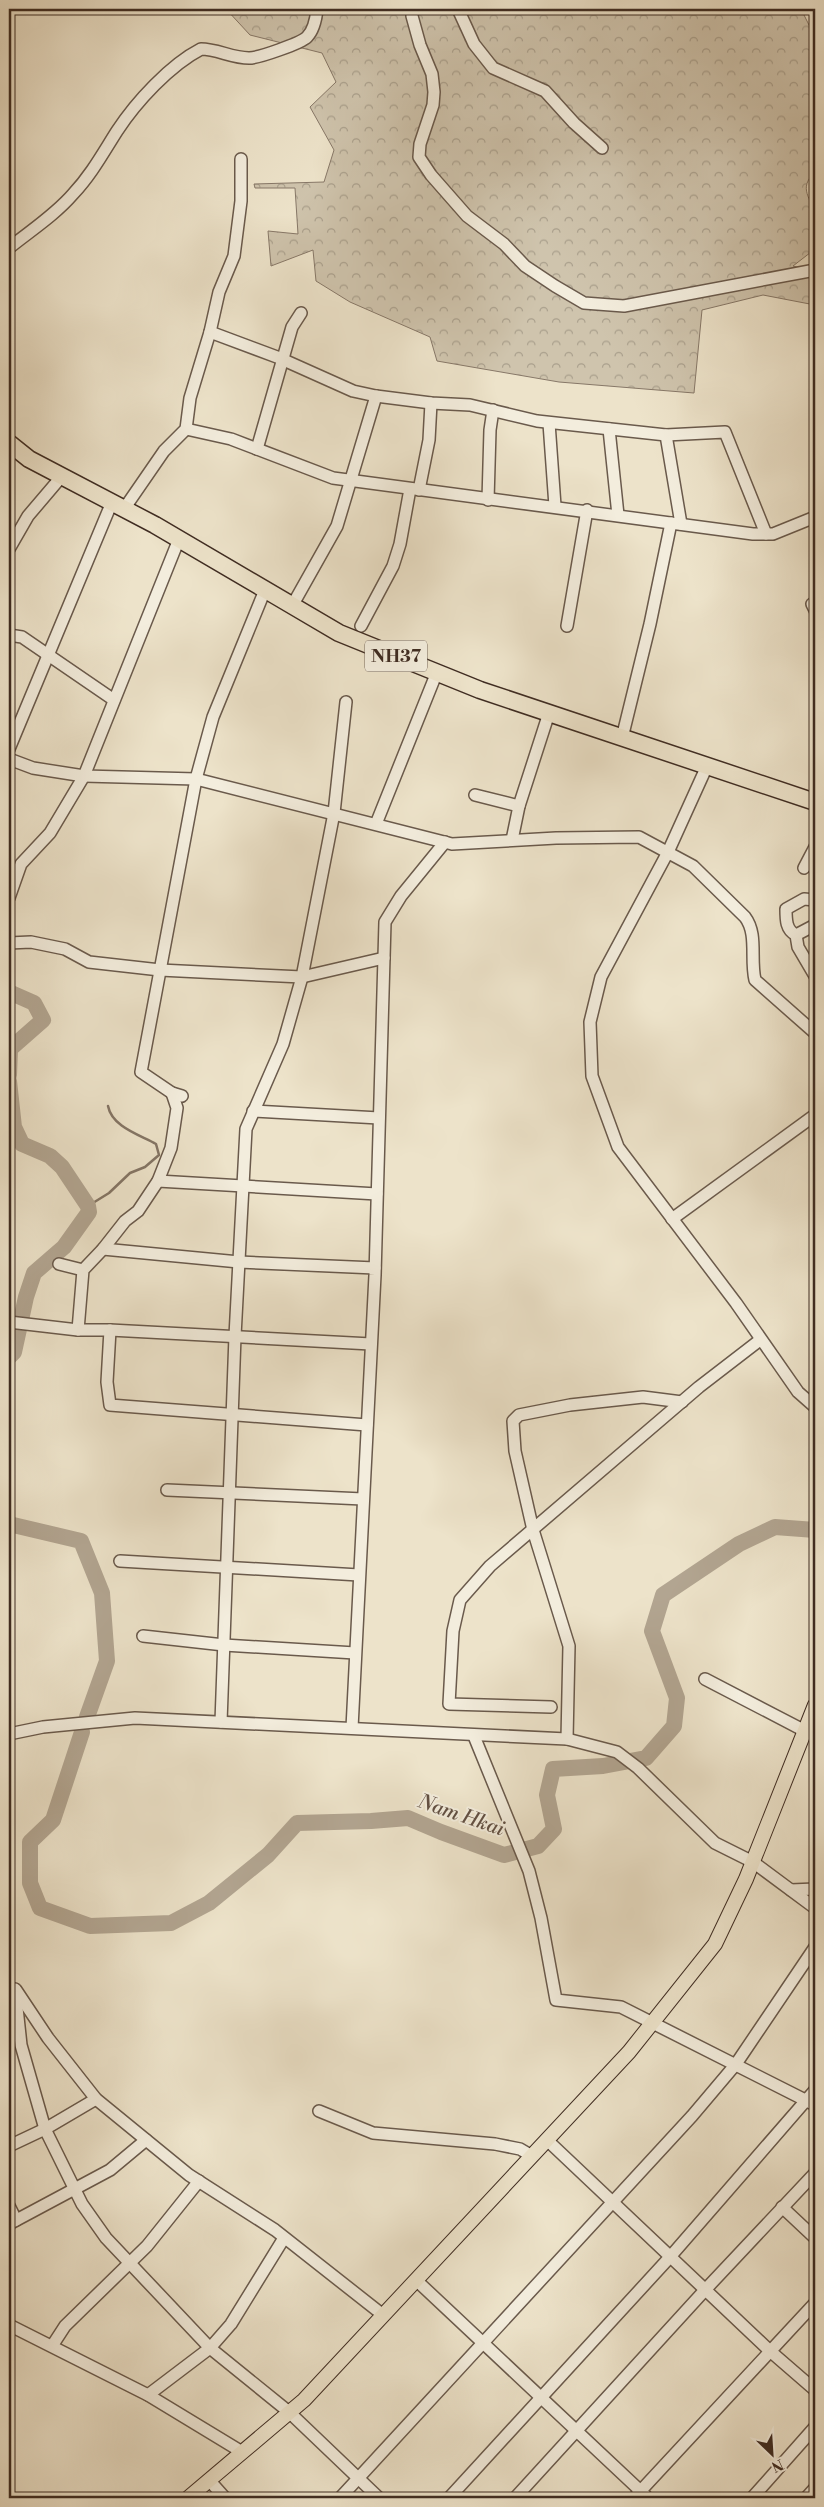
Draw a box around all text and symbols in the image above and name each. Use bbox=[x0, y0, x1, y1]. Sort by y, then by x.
road number: NH37 bbox=[365, 640, 427, 671]
water label: Nam Hkai bbox=[414, 1789, 508, 1843]
north arrow bbox=[746, 2430, 796, 2480]
text: N bbox=[768, 2454, 786, 2475]

